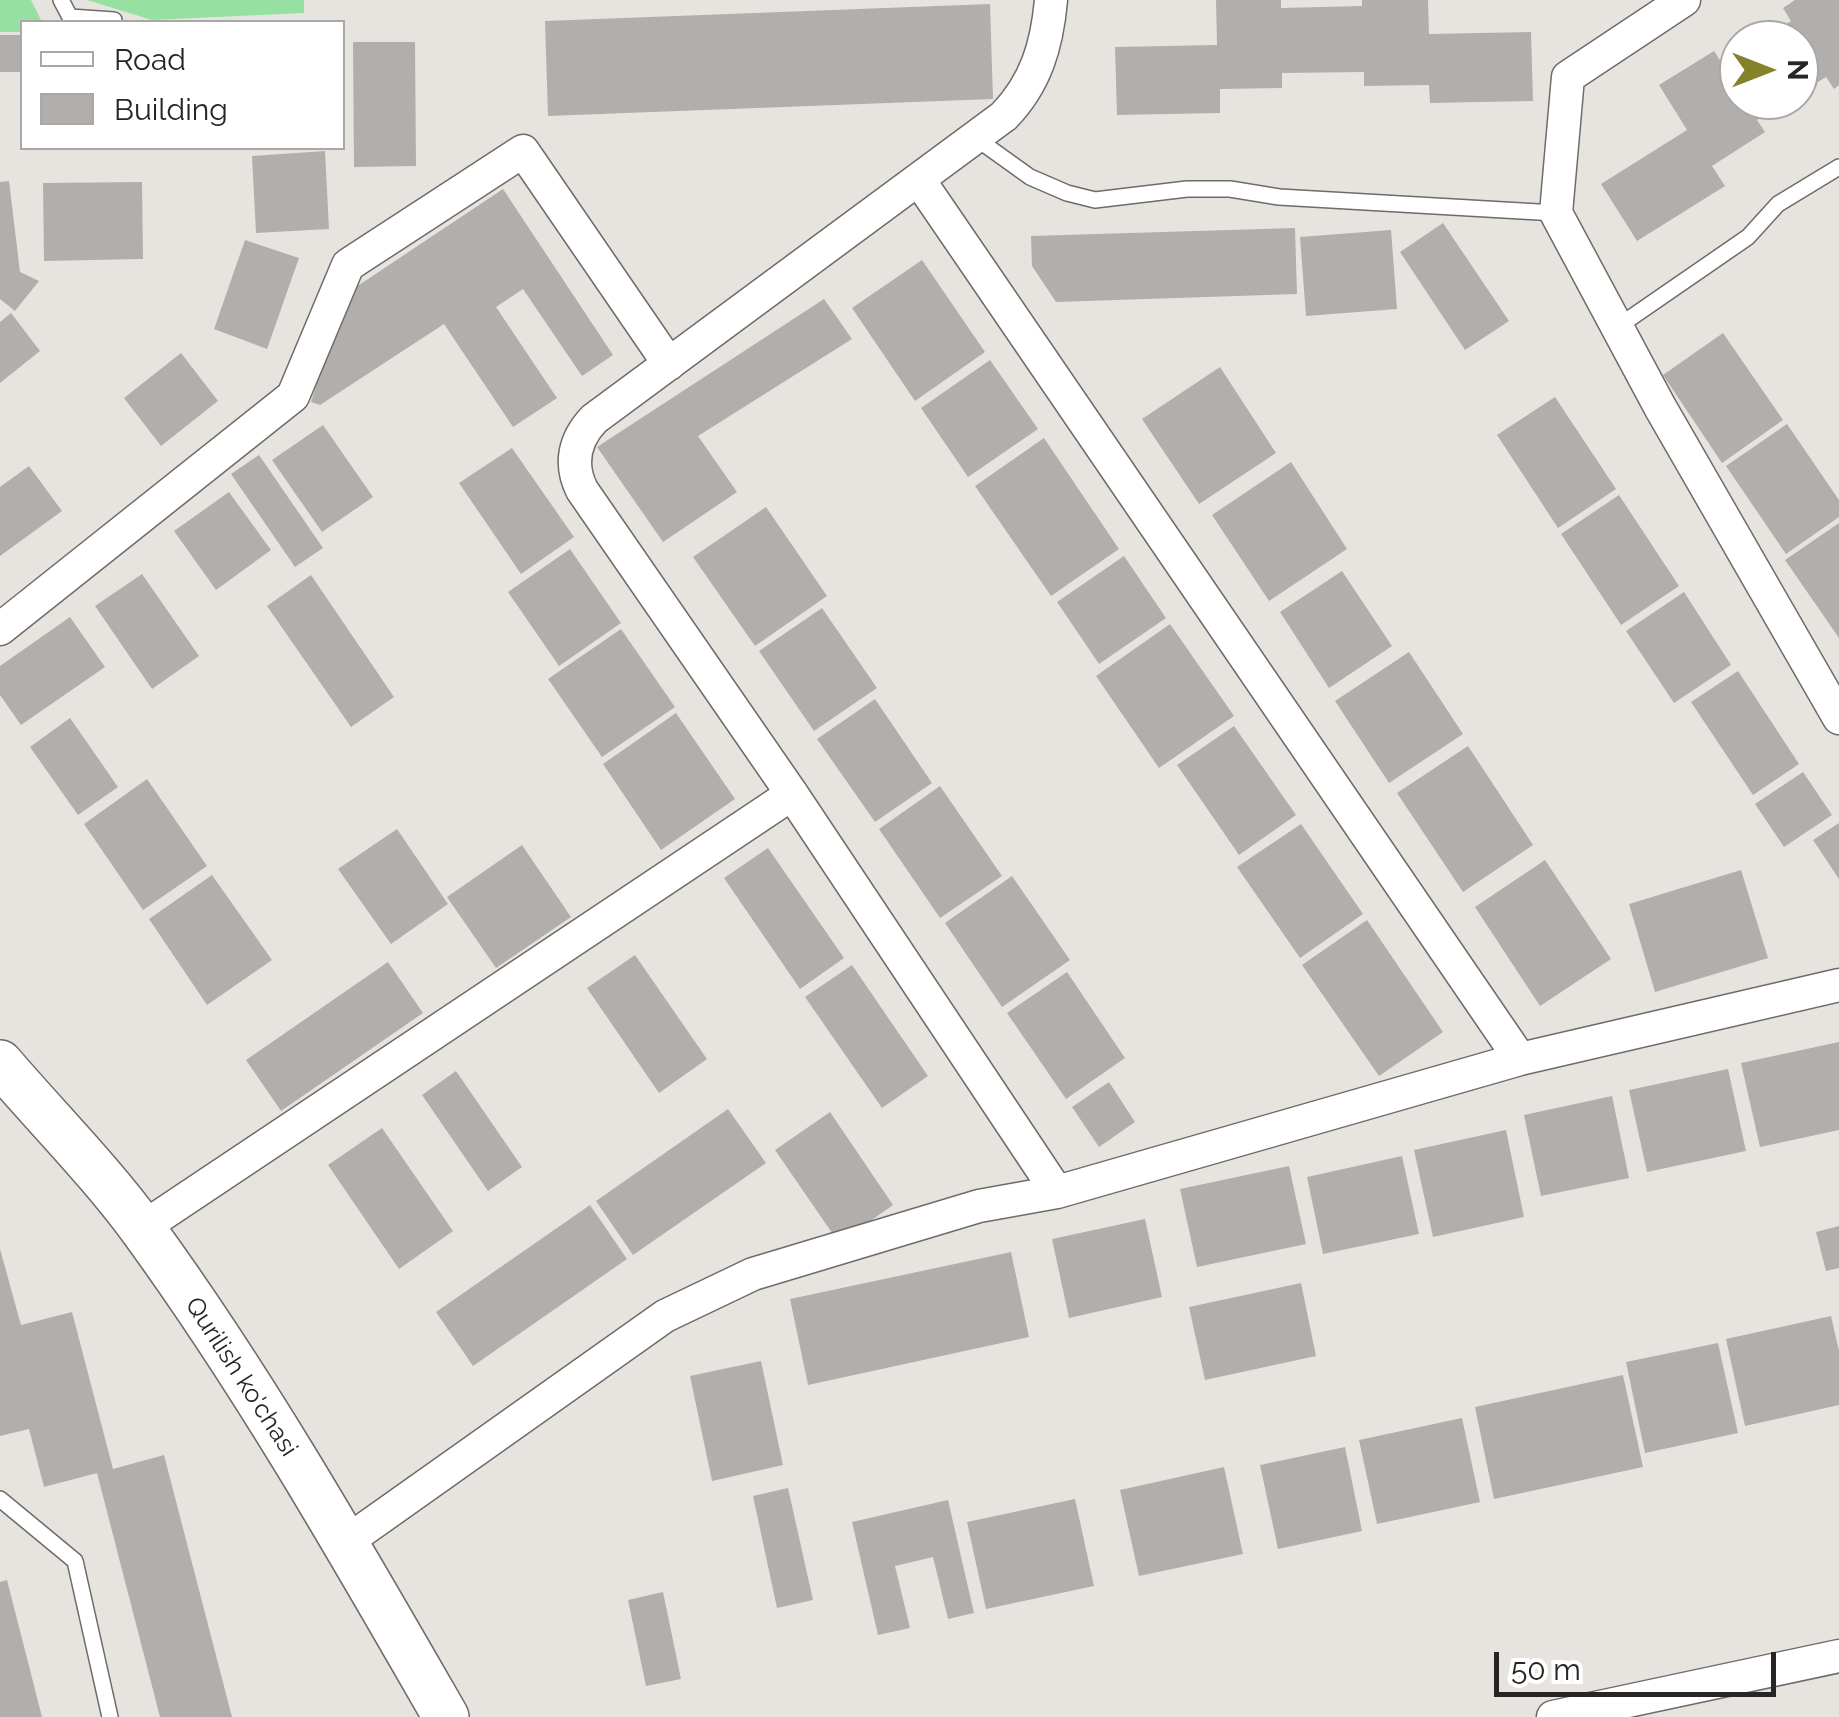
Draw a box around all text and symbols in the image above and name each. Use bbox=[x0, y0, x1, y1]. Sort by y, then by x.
legend bbox=[20, 20, 345, 150]
north arrow bbox=[1719, 20, 1819, 120]
text: Road bbox=[114, 42, 186, 77]
text: N bbox=[1781, 59, 1814, 81]
text: Building bbox=[114, 92, 228, 127]
street label: Qurilish ko'chasi bbox=[178, 1292, 304, 1462]
scale bar bbox=[1499, 1632, 1782, 1694]
text: 50 m bbox=[1511, 1652, 1581, 1687]

